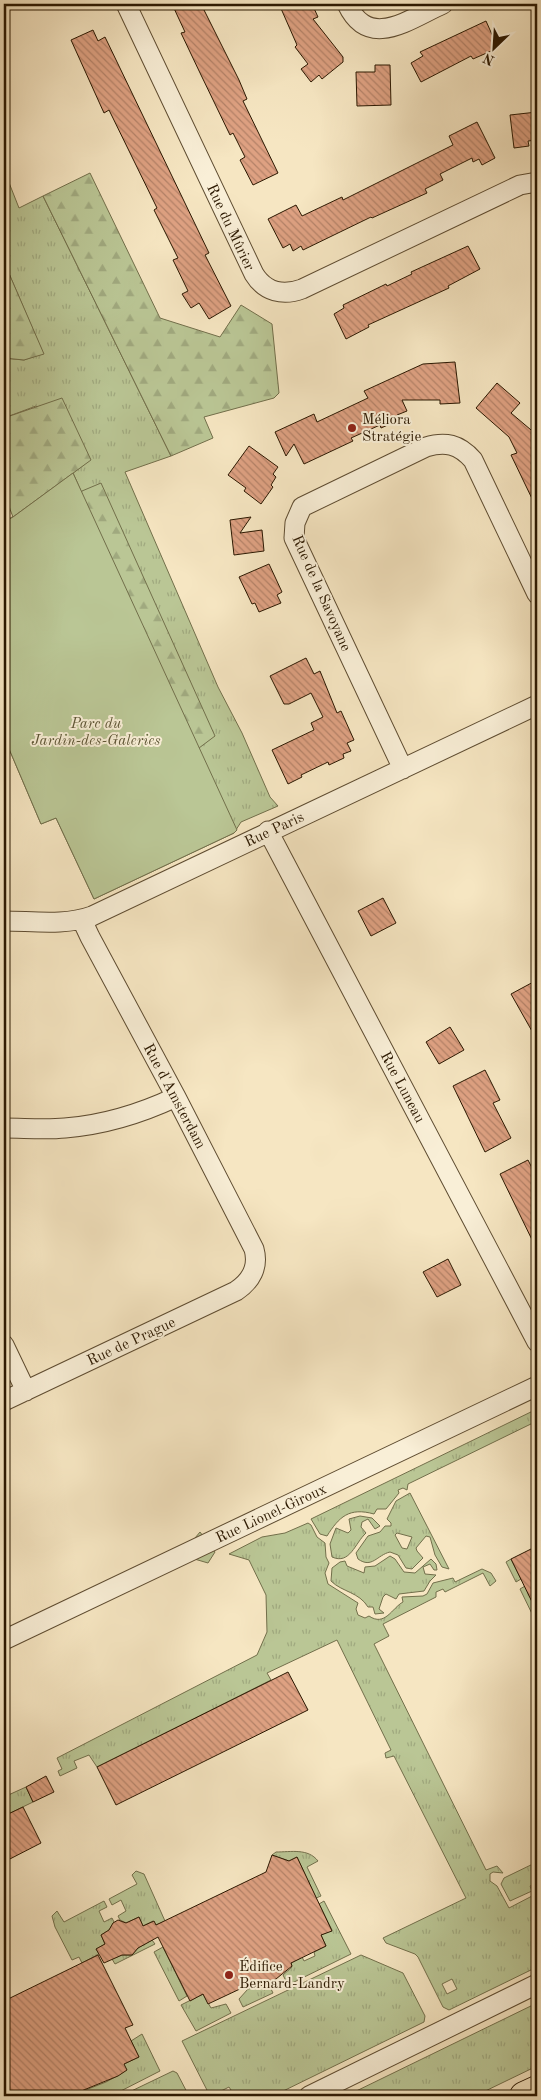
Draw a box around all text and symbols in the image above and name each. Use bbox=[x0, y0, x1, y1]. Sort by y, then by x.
north arrow bbox=[468, 22, 518, 72]
text: N bbox=[481, 50, 497, 67]
street label: Rue du Mûrier bbox=[203, 182, 256, 273]
place label: Méliora Stratégie bbox=[362, 413, 421, 445]
marker: Méliora Stratégie bbox=[346, 422, 358, 434]
street label: Rue de la Savoyane bbox=[288, 533, 353, 654]
park label: Parc du Jardin-des-Galeries bbox=[31, 717, 161, 749]
street label: Rue Paris bbox=[243, 810, 307, 851]
street label: Rue d'Amsterdam bbox=[140, 1042, 208, 1152]
street label: Rue Luneau bbox=[377, 1050, 427, 1126]
street label: Rue de Prague bbox=[85, 1315, 178, 1369]
street label: Rue Lionel-Giroux bbox=[214, 1482, 329, 1547]
place label: Édifice Bernard-Landry bbox=[239, 1957, 345, 1992]
marker: Édifice Bernard-Landry bbox=[223, 1969, 235, 1981]

